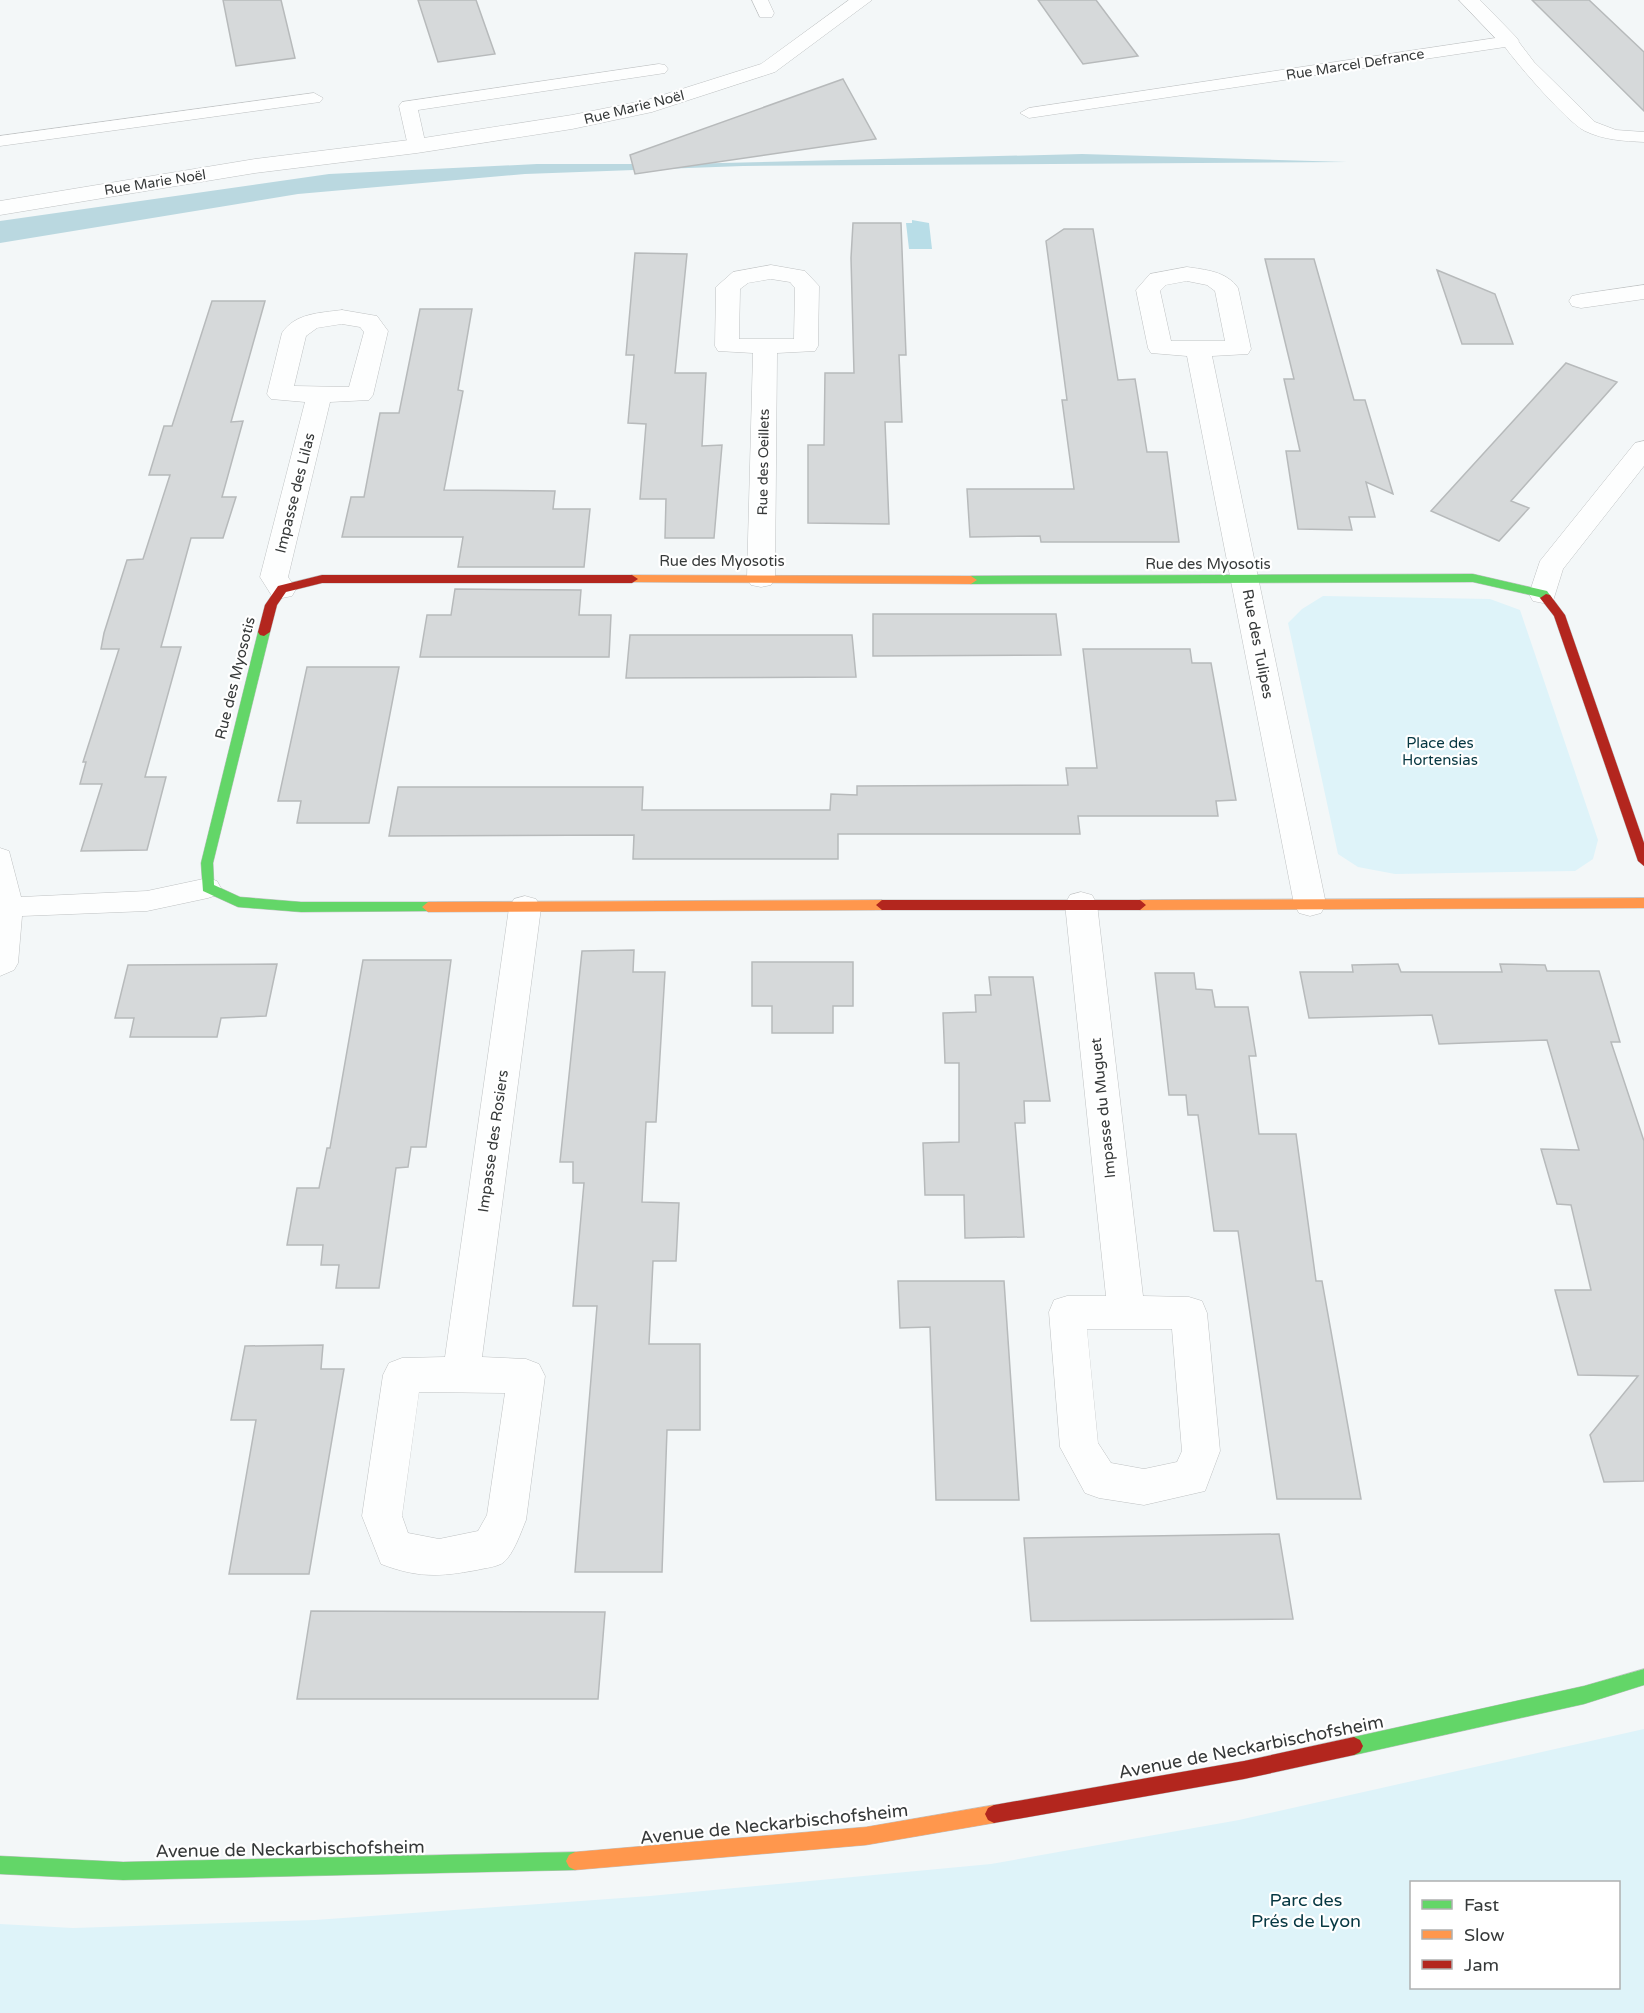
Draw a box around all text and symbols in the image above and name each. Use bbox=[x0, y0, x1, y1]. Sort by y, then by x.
street label: Rue Marcel Defrance bbox=[1285, 45, 1425, 84]
street label: Rue Marie Noël bbox=[582, 87, 686, 128]
street label: Rue Marie Noël bbox=[103, 166, 207, 199]
street label: Rue des Oeillets bbox=[754, 408, 773, 515]
street label: Impasse des Lilas bbox=[271, 431, 319, 555]
street label: Rue des Myosotis bbox=[659, 552, 785, 570]
street label: Rue des Myosotis bbox=[1145, 555, 1271, 573]
street label: Rue des Tulipes bbox=[1239, 588, 1277, 700]
street label: Rue des Myosotis bbox=[211, 615, 259, 741]
park label: Place des Hortensias bbox=[1402, 734, 1478, 769]
street label: Impasse du Muguet bbox=[1087, 1037, 1119, 1179]
street label: Impasse des Rosiers bbox=[474, 1069, 512, 1213]
street label: Avenue de Neckarbischofsheim bbox=[1117, 1710, 1385, 1784]
street label: Avenue de Neckarbischofsheim bbox=[639, 1799, 909, 1849]
street label: Avenue de Neckarbischofsheim bbox=[155, 1836, 425, 1862]
legend bbox=[1410, 1881, 1620, 1989]
park label: Parc des Prés de Lyon bbox=[1251, 1889, 1361, 1932]
text: Fast bbox=[1464, 1894, 1499, 1916]
text: Slow bbox=[1464, 1924, 1505, 1946]
text: Jam bbox=[1464, 1954, 1499, 1976]

